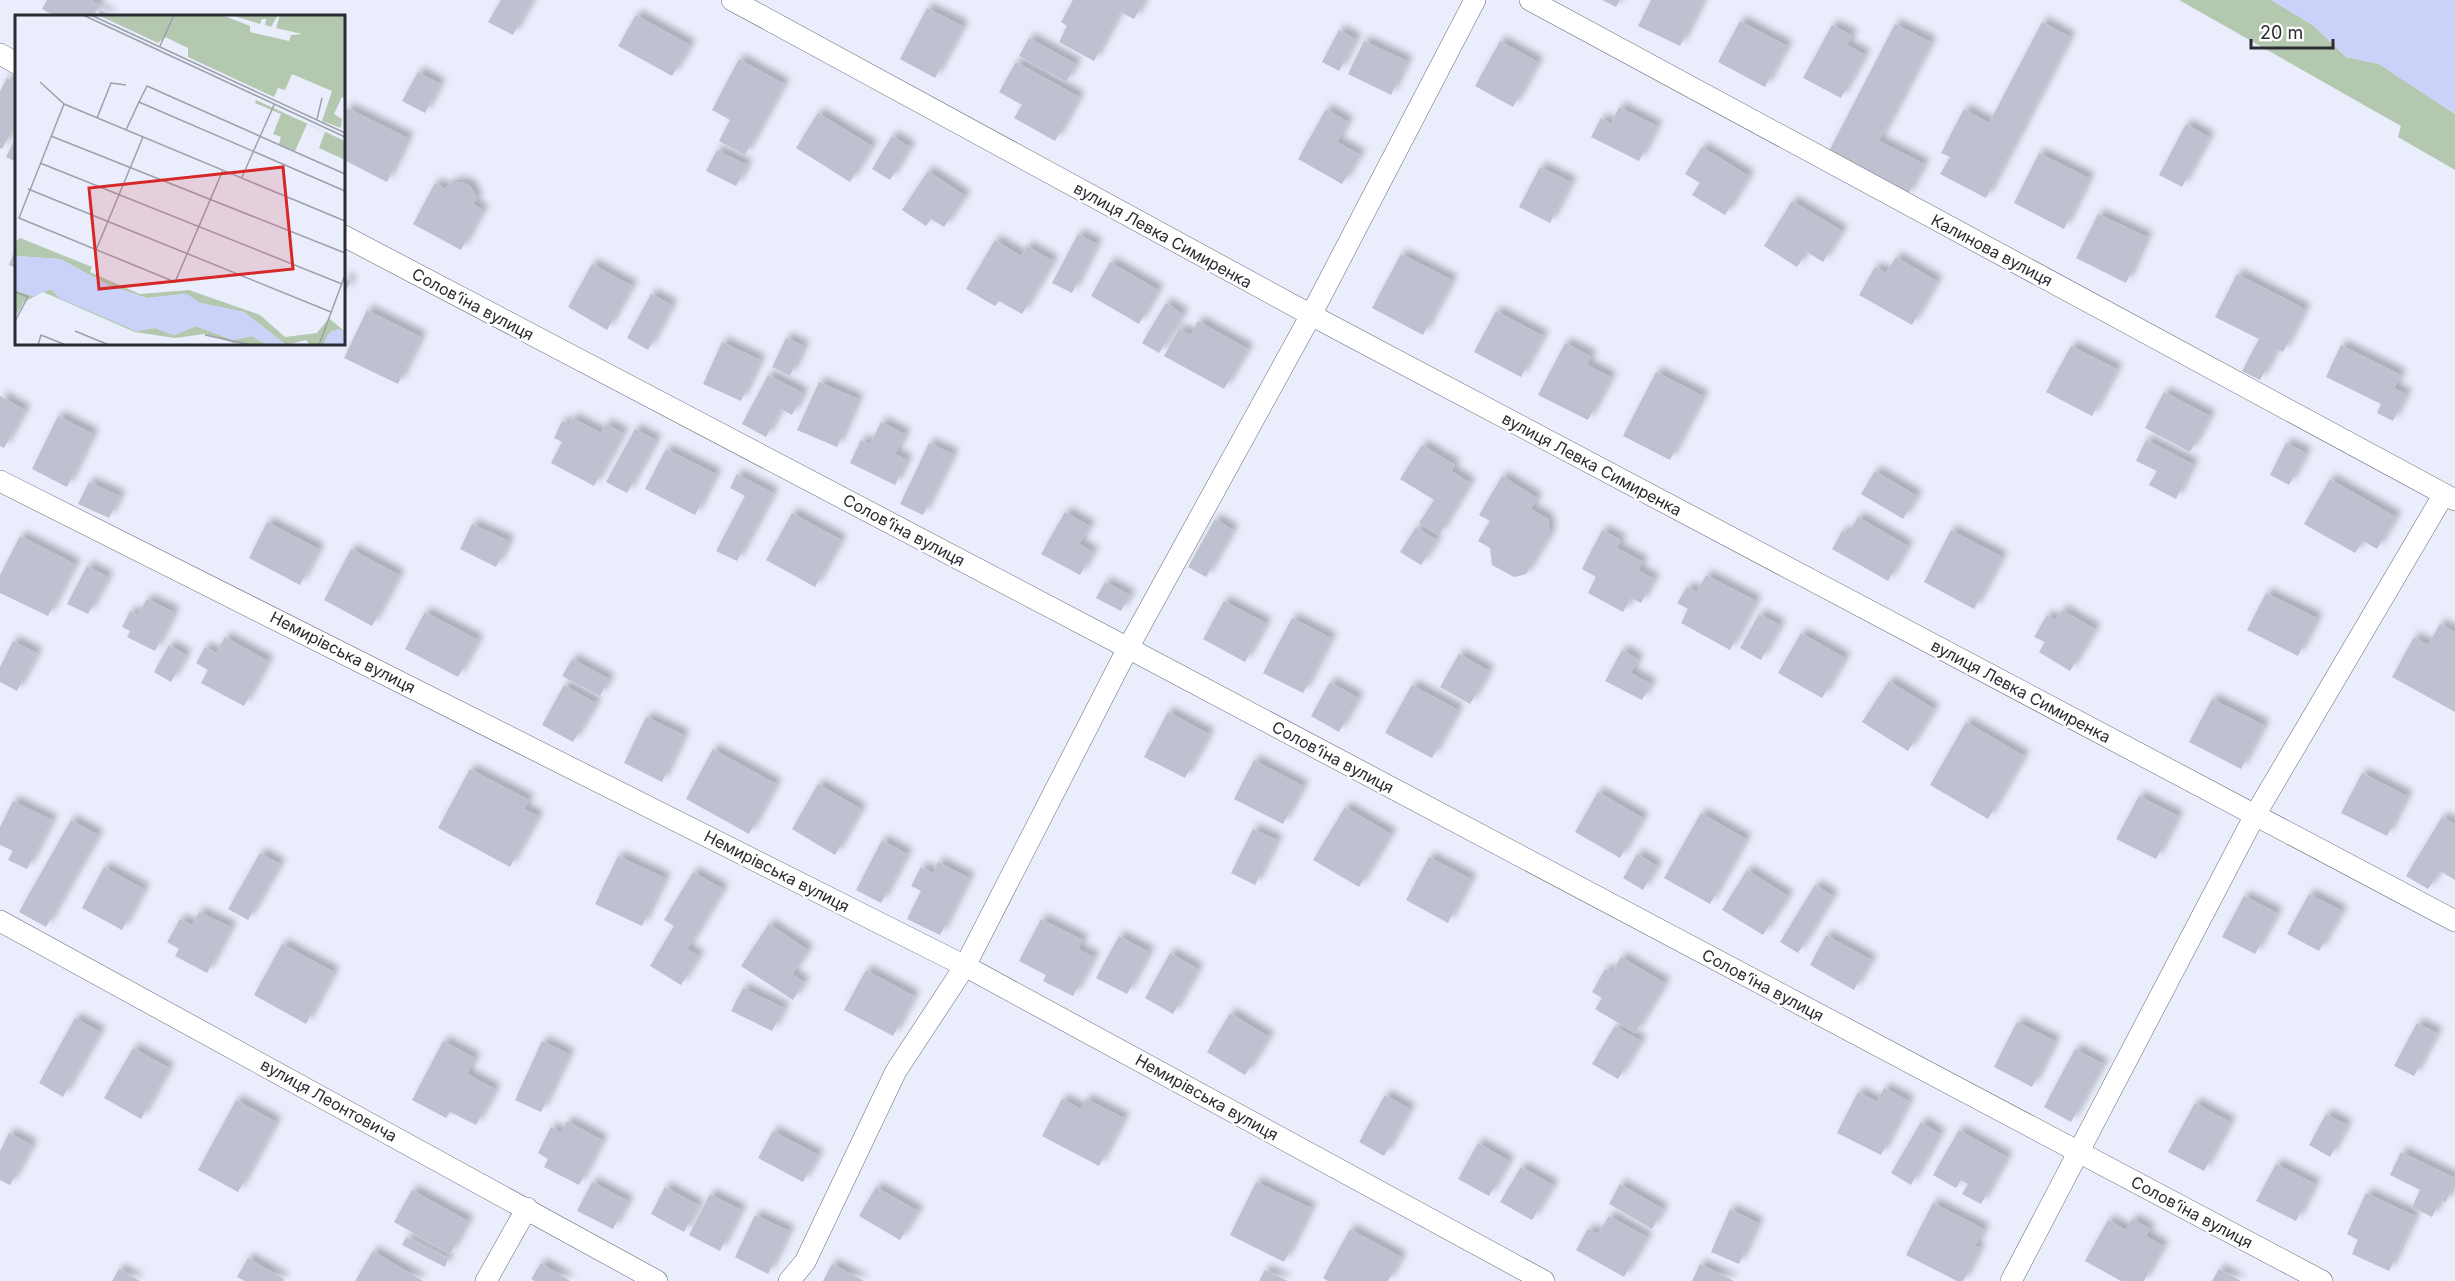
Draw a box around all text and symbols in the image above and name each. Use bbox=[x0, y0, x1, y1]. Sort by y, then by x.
scale bar bbox=[2251, 12, 2334, 50]
inset map bbox=[15, 15, 345, 345]
text: 20 m bbox=[2260, 22, 2303, 43]
street label: вулиця Левка Симиренка bbox=[1070, 178, 1256, 292]
street label: Калинова вулиця bbox=[1928, 210, 2056, 290]
street label: Соловʼїна вулиця bbox=[409, 263, 537, 345]
street label: вулиця Левка Симиренка bbox=[1499, 408, 1685, 520]
street label: Соловʼїна вулиця bbox=[840, 489, 968, 571]
street label: Немирівська вулиця bbox=[267, 607, 419, 697]
street label: вулиця Левка Симиренка bbox=[1928, 635, 2114, 747]
street label: Соловʼїна вулиця bbox=[1269, 716, 1397, 798]
street label: Немирівська вулиця bbox=[701, 826, 853, 916]
street label: Соловʼїна вулиця bbox=[1699, 944, 1827, 1026]
street label: Немирівська вулиця bbox=[1132, 1049, 1282, 1145]
street label: вулиця Леонтовича bbox=[257, 1054, 401, 1146]
street label: Соловʼїна вулиця bbox=[2128, 1171, 2256, 1253]

